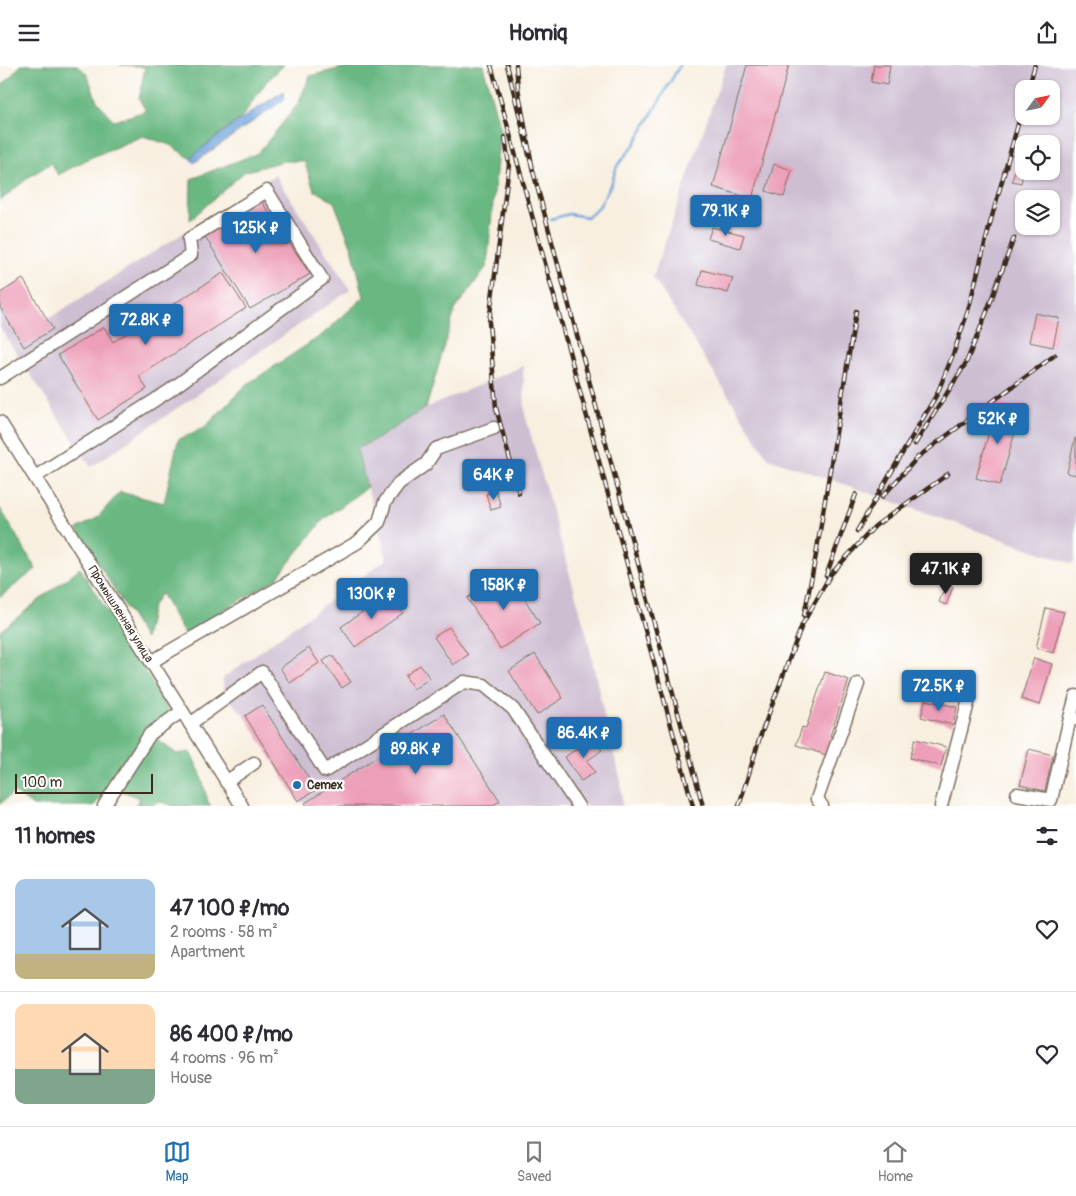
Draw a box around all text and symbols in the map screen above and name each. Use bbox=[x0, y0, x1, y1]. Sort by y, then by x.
icon: menu bbox=[15, 19, 43, 47]
text: Homiq bbox=[509, 19, 567, 47]
icon: share bbox=[1033, 19, 1061, 47]
north arrow bbox=[1015, 80, 1060, 125]
map controls bbox=[1015, 80, 1060, 235]
button: locate bbox=[1015, 135, 1060, 180]
button: layers bbox=[1015, 190, 1060, 235]
pin: 79.1K ₽ bbox=[680, 195, 772, 237]
text: 79.1K ₽ bbox=[701, 201, 751, 221]
pin: 125K ₽ bbox=[215, 211, 297, 254]
text: 125K ₽ bbox=[233, 218, 279, 238]
pin: 72.8K ₽ bbox=[100, 303, 192, 346]
text: 72.8K ₽ bbox=[120, 310, 172, 330]
pin: 52K ₽ bbox=[963, 403, 1033, 445]
text: 52K ₽ bbox=[978, 409, 1018, 429]
pin: 64K ₽ bbox=[459, 459, 529, 501]
text: 64K ₽ bbox=[473, 465, 515, 485]
pin: 47.1K ₽ bbox=[900, 553, 992, 595]
text: 47.1K ₽ bbox=[921, 559, 971, 579]
street label: Промышленная улица bbox=[85, 563, 157, 666]
pin: 158K ₽ bbox=[463, 569, 545, 611]
text: 158K ₽ bbox=[481, 575, 527, 595]
pin: 130K ₽ bbox=[331, 577, 413, 620]
text: 130K ₽ bbox=[348, 584, 396, 604]
pin: 72.5K ₽ bbox=[893, 669, 985, 712]
text: 72.5K ₽ bbox=[913, 676, 965, 696]
pin: 86.4K ₽ bbox=[538, 717, 630, 759]
text: 86.4K ₽ bbox=[558, 723, 610, 743]
pin: 89.8K ₽ bbox=[370, 733, 462, 775]
text: 89.8K ₽ bbox=[391, 739, 441, 759]
scale bar bbox=[15, 771, 152, 794]
text: 100 m bbox=[22, 774, 62, 791]
place label: Cemex bbox=[307, 778, 343, 793]
marker: Cemex bbox=[291, 779, 303, 791]
icon: filters bbox=[1033, 822, 1061, 850]
text: 11 homes bbox=[15, 823, 95, 850]
text: 47 100 ₽/mo bbox=[170, 895, 289, 922]
icon: home bbox=[55, 899, 115, 959]
icon: heart bbox=[1033, 915, 1061, 943]
text: 2 rooms · 58 m² bbox=[170, 922, 278, 942]
text: Apartment bbox=[170, 942, 245, 962]
text: 86 400 ₽/mo bbox=[170, 1021, 293, 1048]
icon: home bbox=[55, 1024, 115, 1084]
icon: heart bbox=[1033, 1040, 1061, 1068]
text: 4 rooms · 96 m² bbox=[170, 1048, 279, 1068]
text: House bbox=[170, 1068, 212, 1088]
tab: Map bbox=[163, 1138, 191, 1185]
tab: Saved bbox=[517, 1138, 552, 1185]
tab: Home bbox=[878, 1138, 913, 1185]

